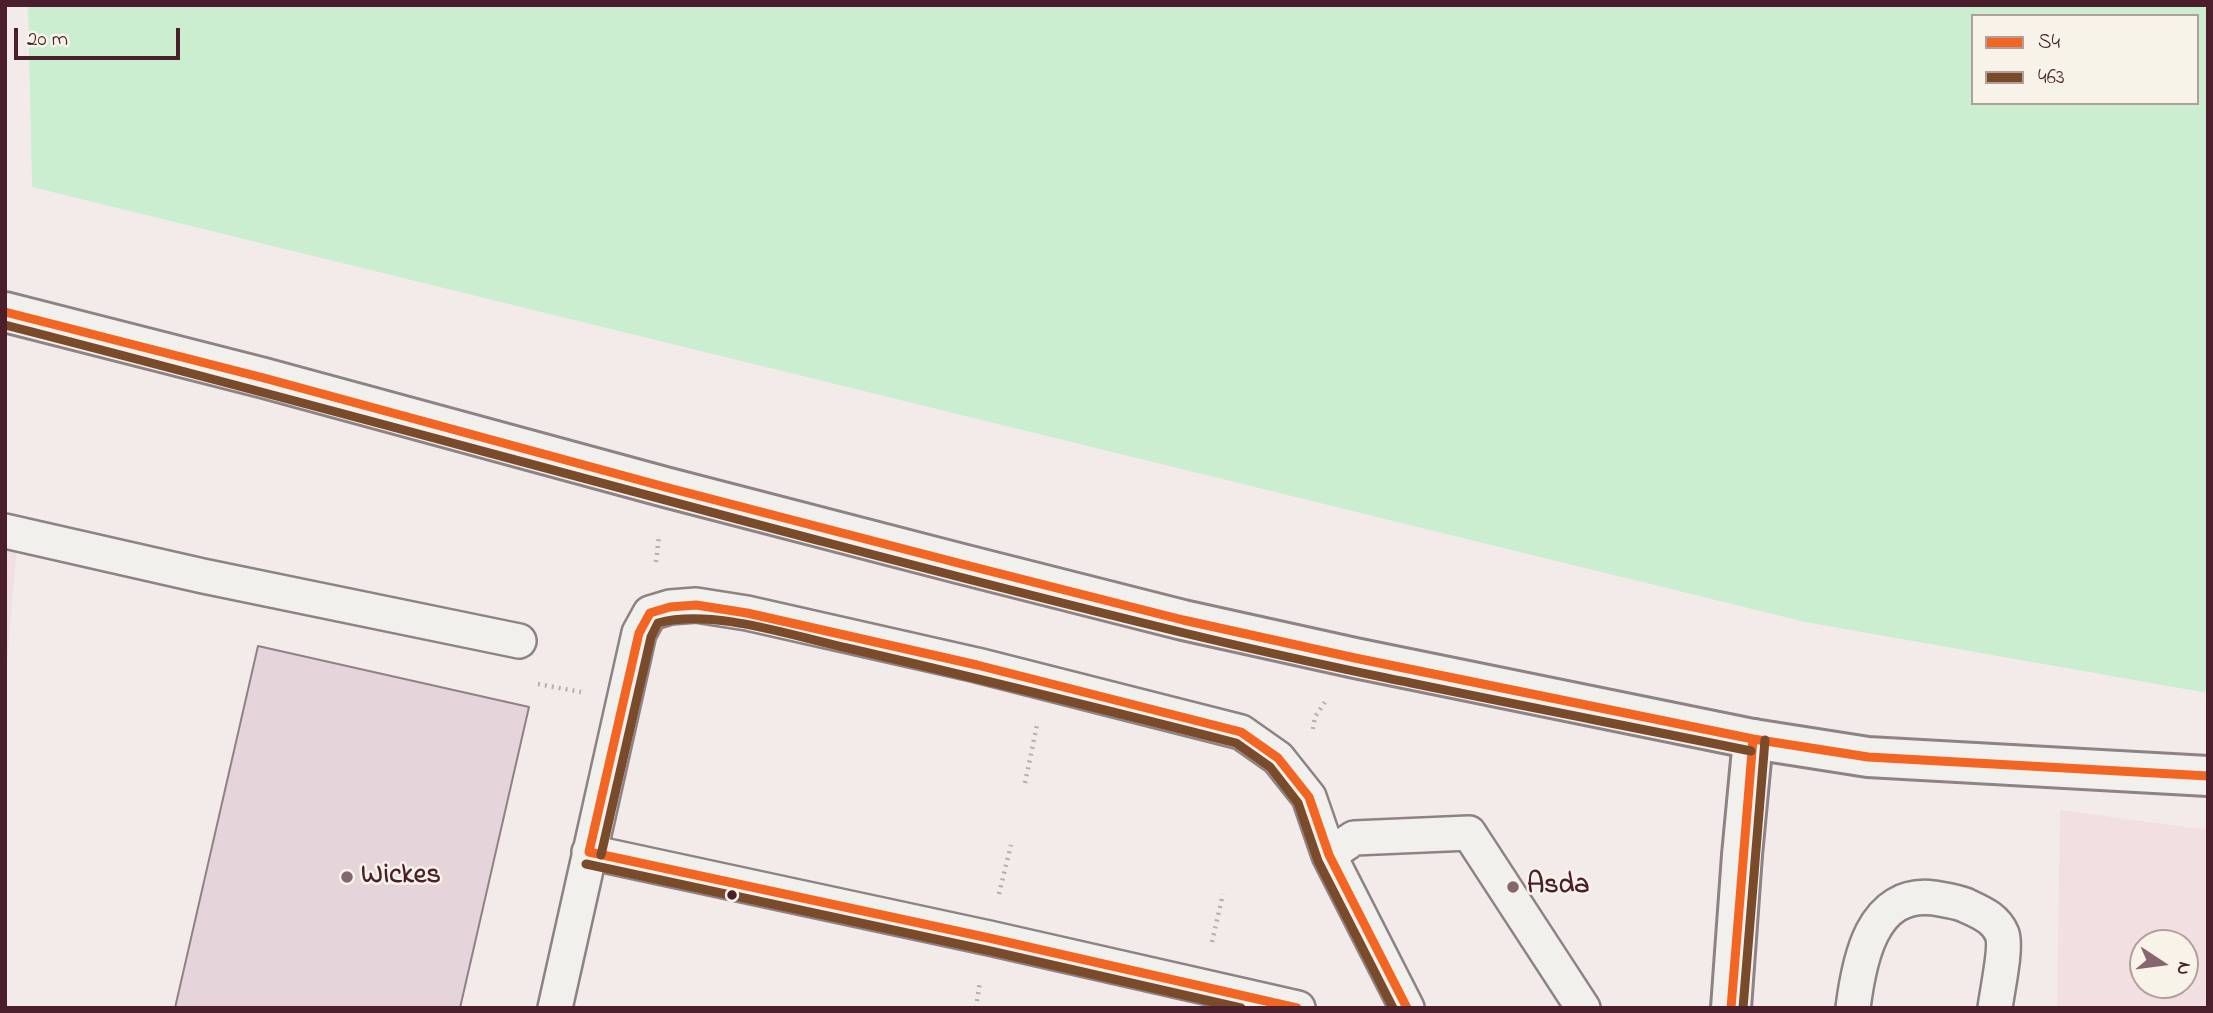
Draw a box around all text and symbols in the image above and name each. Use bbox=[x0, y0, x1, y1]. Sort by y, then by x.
scale bar bbox=[18, 14, 184, 58]
legend bbox=[1972, 14, 2199, 105]
text: 20 m bbox=[27, 25, 68, 55]
text: S4 bbox=[2038, 28, 2060, 58]
text: 463 bbox=[2038, 63, 2065, 93]
place label: Wickes bbox=[361, 860, 441, 894]
marker: Wickes bbox=[339, 869, 355, 885]
place label: Asda bbox=[1527, 870, 1589, 904]
marker: Asda bbox=[1505, 879, 1521, 895]
unlabelled marker bbox=[725, 888, 739, 902]
north arrow bbox=[2129, 929, 2199, 999]
text: N bbox=[2168, 959, 2198, 978]

